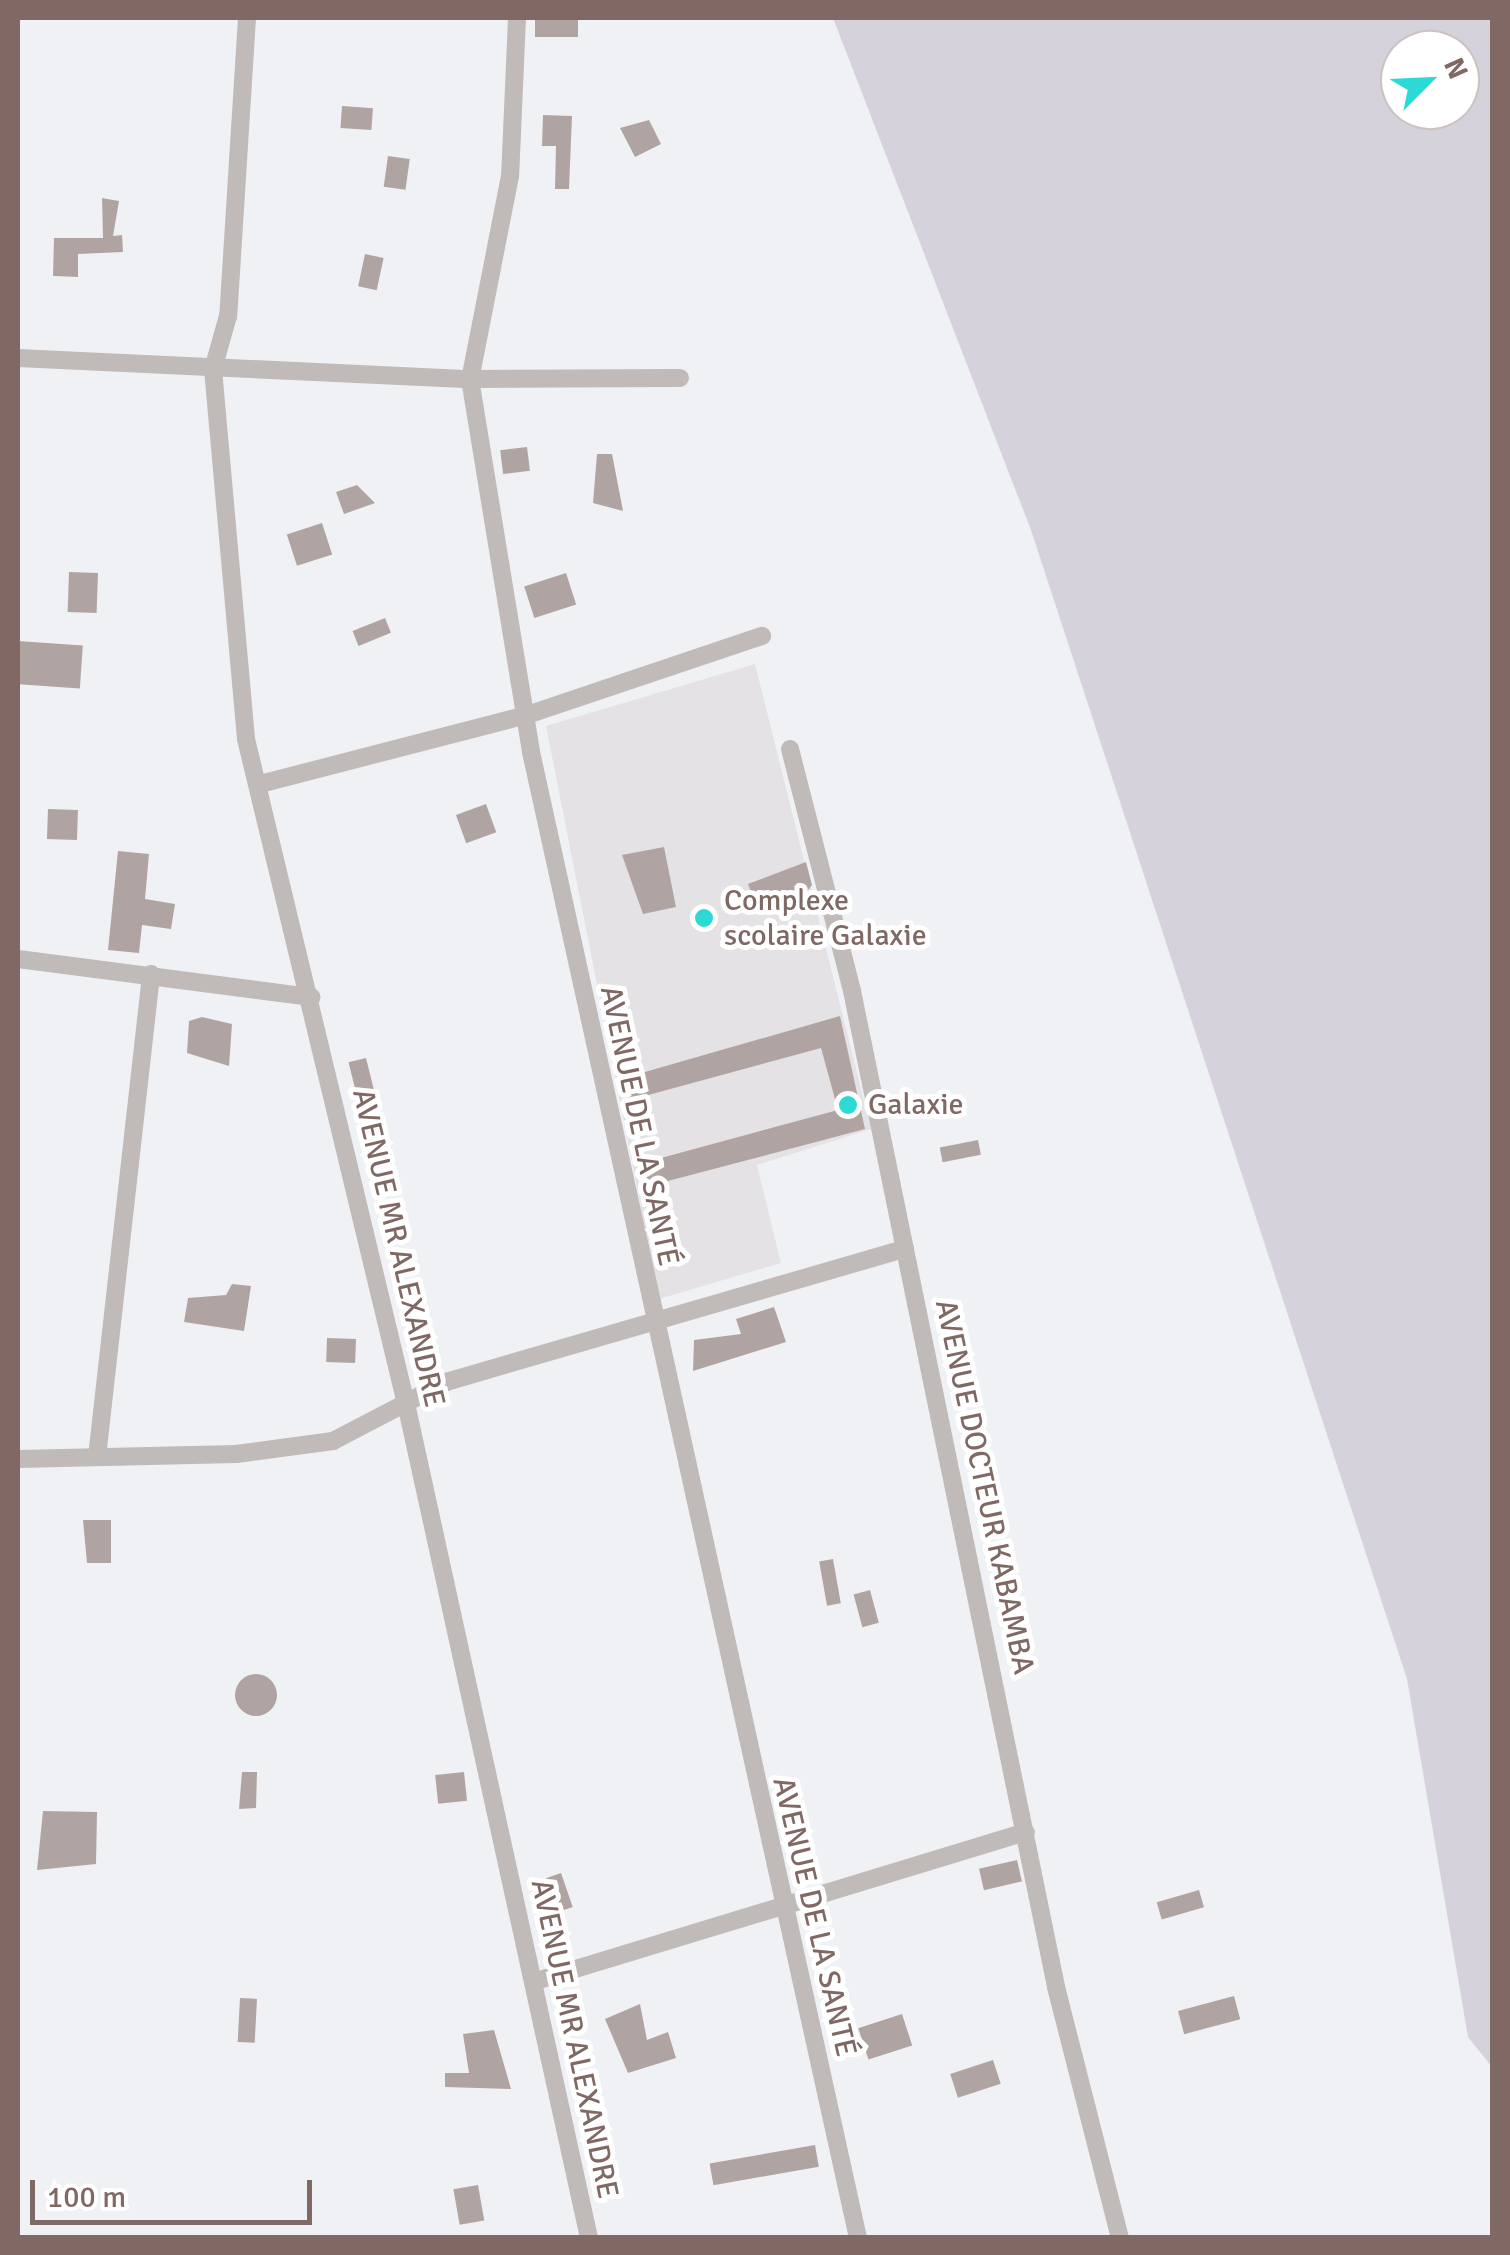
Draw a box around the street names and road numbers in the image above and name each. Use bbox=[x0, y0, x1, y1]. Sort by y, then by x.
street label: AVENUE DE LA SANTÉ bbox=[592, 983, 686, 1269]
street label: AVENUE MR ALEXANDRE bbox=[344, 1085, 452, 1411]
street label: AVENUE DOCTEUR KABAMBA bbox=[927, 1296, 1041, 1678]
street label: AVENUE DE LA SANTÉ bbox=[764, 1774, 864, 2060]
street label: AVENUE MR ALEXANDRE bbox=[523, 1876, 625, 2202]

